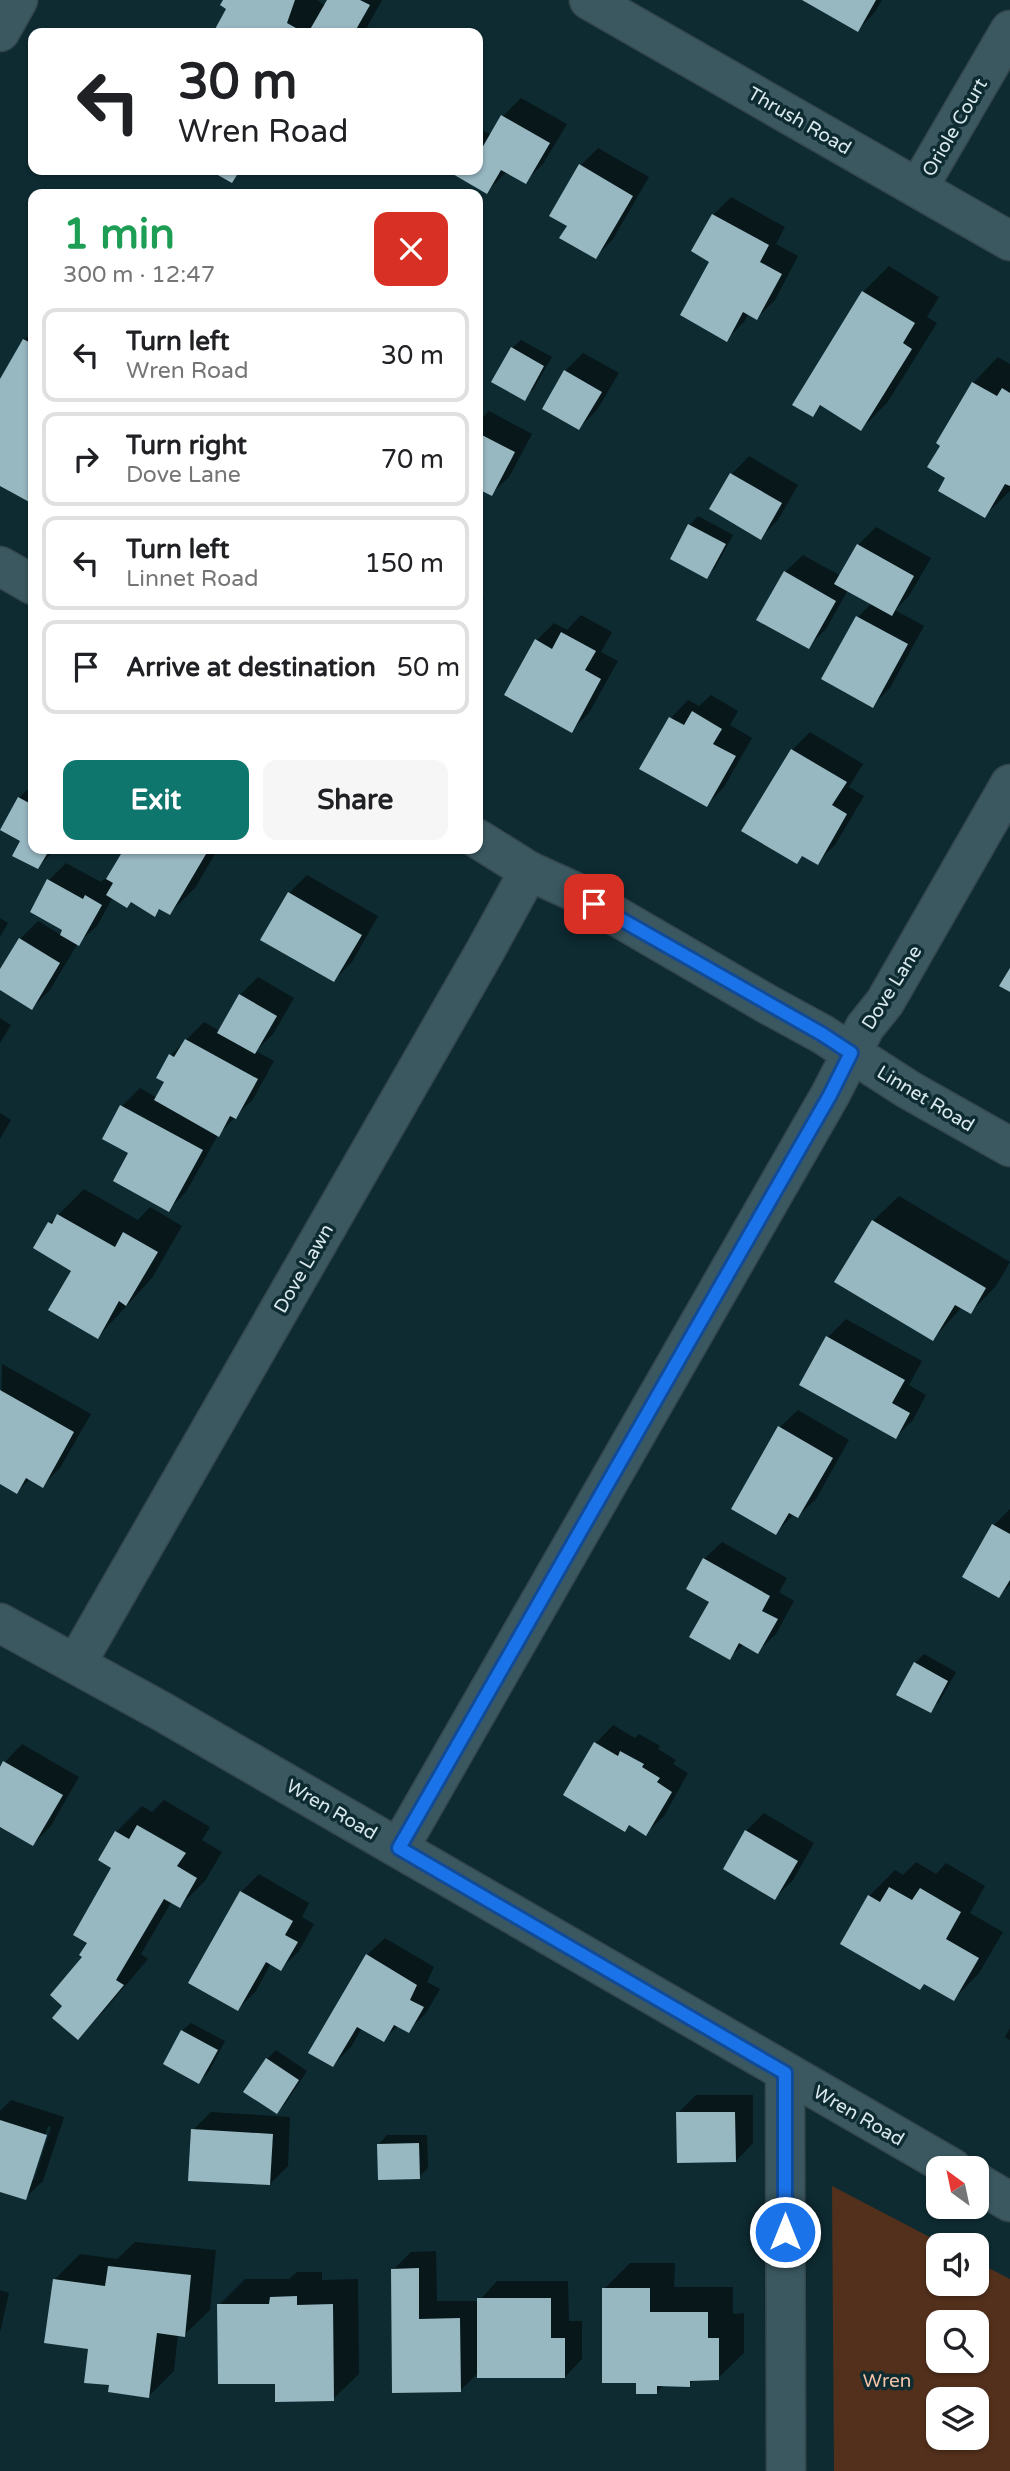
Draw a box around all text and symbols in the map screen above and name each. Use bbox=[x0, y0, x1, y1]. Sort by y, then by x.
text: 30 m bbox=[178, 53, 297, 112]
icon: left bbox=[63, 56, 154, 147]
street label: Oriole Court bbox=[918, 74, 992, 181]
street label: Thrush Road bbox=[744, 83, 855, 159]
text: Wren Road bbox=[178, 113, 348, 151]
text: 1 min bbox=[63, 209, 175, 260]
button: close bbox=[374, 212, 448, 286]
text: 300 m · 12:47 bbox=[63, 261, 215, 289]
text: Turn left bbox=[126, 326, 229, 357]
icon: left bbox=[67, 336, 105, 374]
text: 30 m bbox=[381, 340, 444, 371]
text: Wren Road bbox=[126, 357, 249, 385]
text: Turn right bbox=[126, 430, 247, 461]
icon: right bbox=[67, 440, 105, 478]
text: 70 m bbox=[381, 444, 444, 475]
text: Dove Lane bbox=[126, 461, 241, 489]
text: Turn left bbox=[126, 534, 229, 565]
icon: left bbox=[67, 544, 105, 582]
text: 150 m bbox=[364, 548, 444, 579]
text: Linnet Road bbox=[126, 565, 259, 593]
icon: arrive bbox=[67, 648, 105, 686]
text: Arrive at destination bbox=[126, 652, 376, 683]
text: 50 m bbox=[397, 652, 460, 683]
button: Exit bbox=[63, 760, 249, 840]
button: Share bbox=[263, 760, 448, 840]
pin bbox=[564, 874, 624, 934]
icon: arrive bbox=[575, 885, 613, 923]
street label: Dove Lane bbox=[857, 941, 926, 1034]
street label: Linnet Road bbox=[873, 1061, 978, 1136]
street label: Dove Lawn bbox=[270, 1220, 338, 1317]
street label: Wren Road bbox=[282, 1775, 381, 1845]
street label: Wren Road bbox=[809, 2081, 908, 2151]
north arrow bbox=[926, 2156, 989, 2219]
map controls bbox=[926, 2156, 989, 2450]
position arrow bbox=[748, 2195, 822, 2269]
button: sound bbox=[926, 2233, 989, 2296]
button: search bbox=[926, 2310, 989, 2373]
park label: Wren bbox=[863, 2370, 911, 2392]
button: layers bbox=[926, 2387, 989, 2450]

